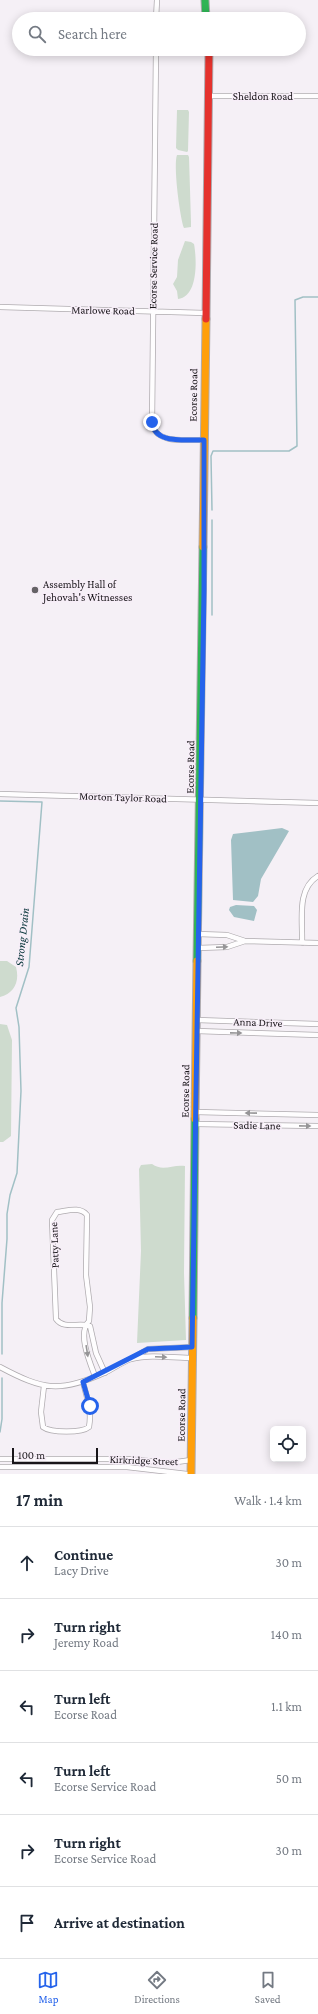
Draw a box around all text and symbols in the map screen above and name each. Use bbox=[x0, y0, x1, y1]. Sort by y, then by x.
search box bbox=[12, 12, 306, 56]
icon: search bbox=[26, 23, 48, 45]
text: Search here bbox=[58, 26, 127, 42]
street label: Sheldon Road bbox=[233, 90, 293, 102]
street label: Ecorse Service Road bbox=[146, 222, 160, 309]
street label: Marlowe Road bbox=[71, 303, 135, 317]
street label: Ecorse Road bbox=[187, 368, 199, 422]
route end bbox=[143, 413, 161, 431]
place label: Assembly Hall of Jehovah's Witnesses bbox=[42, 578, 132, 604]
marker: Assembly Hall of Jehovah's Witnesses bbox=[30, 585, 40, 595]
street label: Ecorse Road bbox=[184, 740, 196, 794]
street label: Morton Taylor Road bbox=[79, 789, 167, 806]
water label: Strong Drain bbox=[12, 907, 32, 967]
one-way arrow bbox=[216, 944, 229, 950]
street label: Anna Drive bbox=[233, 1015, 283, 1029]
one-way arrow bbox=[230, 1030, 243, 1036]
street label: Ecorse Road bbox=[179, 1064, 191, 1118]
one-way arrow bbox=[244, 1110, 257, 1116]
street label: Sadie Lane bbox=[233, 1119, 281, 1131]
one-way arrow bbox=[299, 1123, 312, 1129]
street label: Patty Lane bbox=[47, 1222, 62, 1268]
one-way arrow bbox=[84, 1345, 90, 1357]
one-way arrow bbox=[155, 1354, 167, 1361]
street label: Ecorse Road bbox=[175, 1388, 187, 1442]
route start bbox=[81, 1397, 99, 1415]
map controls bbox=[270, 1426, 306, 1462]
button: locate bbox=[270, 1426, 306, 1462]
scale bar bbox=[12, 1446, 98, 1465]
text: 100 m bbox=[18, 1449, 45, 1461]
street label: Kirkridge Street bbox=[109, 1453, 179, 1468]
text: 17 min bbox=[16, 1491, 63, 1510]
text: Walk · 1.4 km bbox=[234, 1493, 302, 1508]
text: Continue bbox=[54, 1547, 113, 1563]
icon: ahead bbox=[16, 1552, 38, 1574]
text: 30 m bbox=[276, 1555, 302, 1570]
text: Lacy Drive bbox=[54, 1563, 109, 1578]
text: Turn right bbox=[54, 1619, 121, 1635]
icon: right bbox=[16, 1624, 38, 1646]
text: 140 m bbox=[271, 1627, 302, 1642]
text: Jeremy Road bbox=[54, 1635, 119, 1650]
text: Turn left bbox=[54, 1691, 110, 1707]
icon: left bbox=[16, 1696, 38, 1718]
text: 1.1 km bbox=[271, 1699, 302, 1714]
text: Ecorse Road bbox=[54, 1707, 117, 1722]
text: Turn left bbox=[54, 1763, 110, 1779]
icon: left bbox=[16, 1768, 38, 1790]
text: 50 m bbox=[276, 1771, 302, 1786]
text: Ecorse Service Road bbox=[54, 1779, 156, 1794]
text: Turn right bbox=[54, 1835, 121, 1851]
icon: right bbox=[16, 1840, 38, 1862]
text: 30 m bbox=[276, 1843, 302, 1858]
text: Ecorse Service Road bbox=[54, 1851, 156, 1866]
icon: arrive bbox=[16, 1912, 38, 1934]
text: Arrive at destination bbox=[54, 1915, 185, 1931]
tab: Map bbox=[37, 1969, 59, 2005]
tab: Directions bbox=[134, 1969, 180, 2005]
tab: Saved bbox=[255, 1969, 281, 2005]

